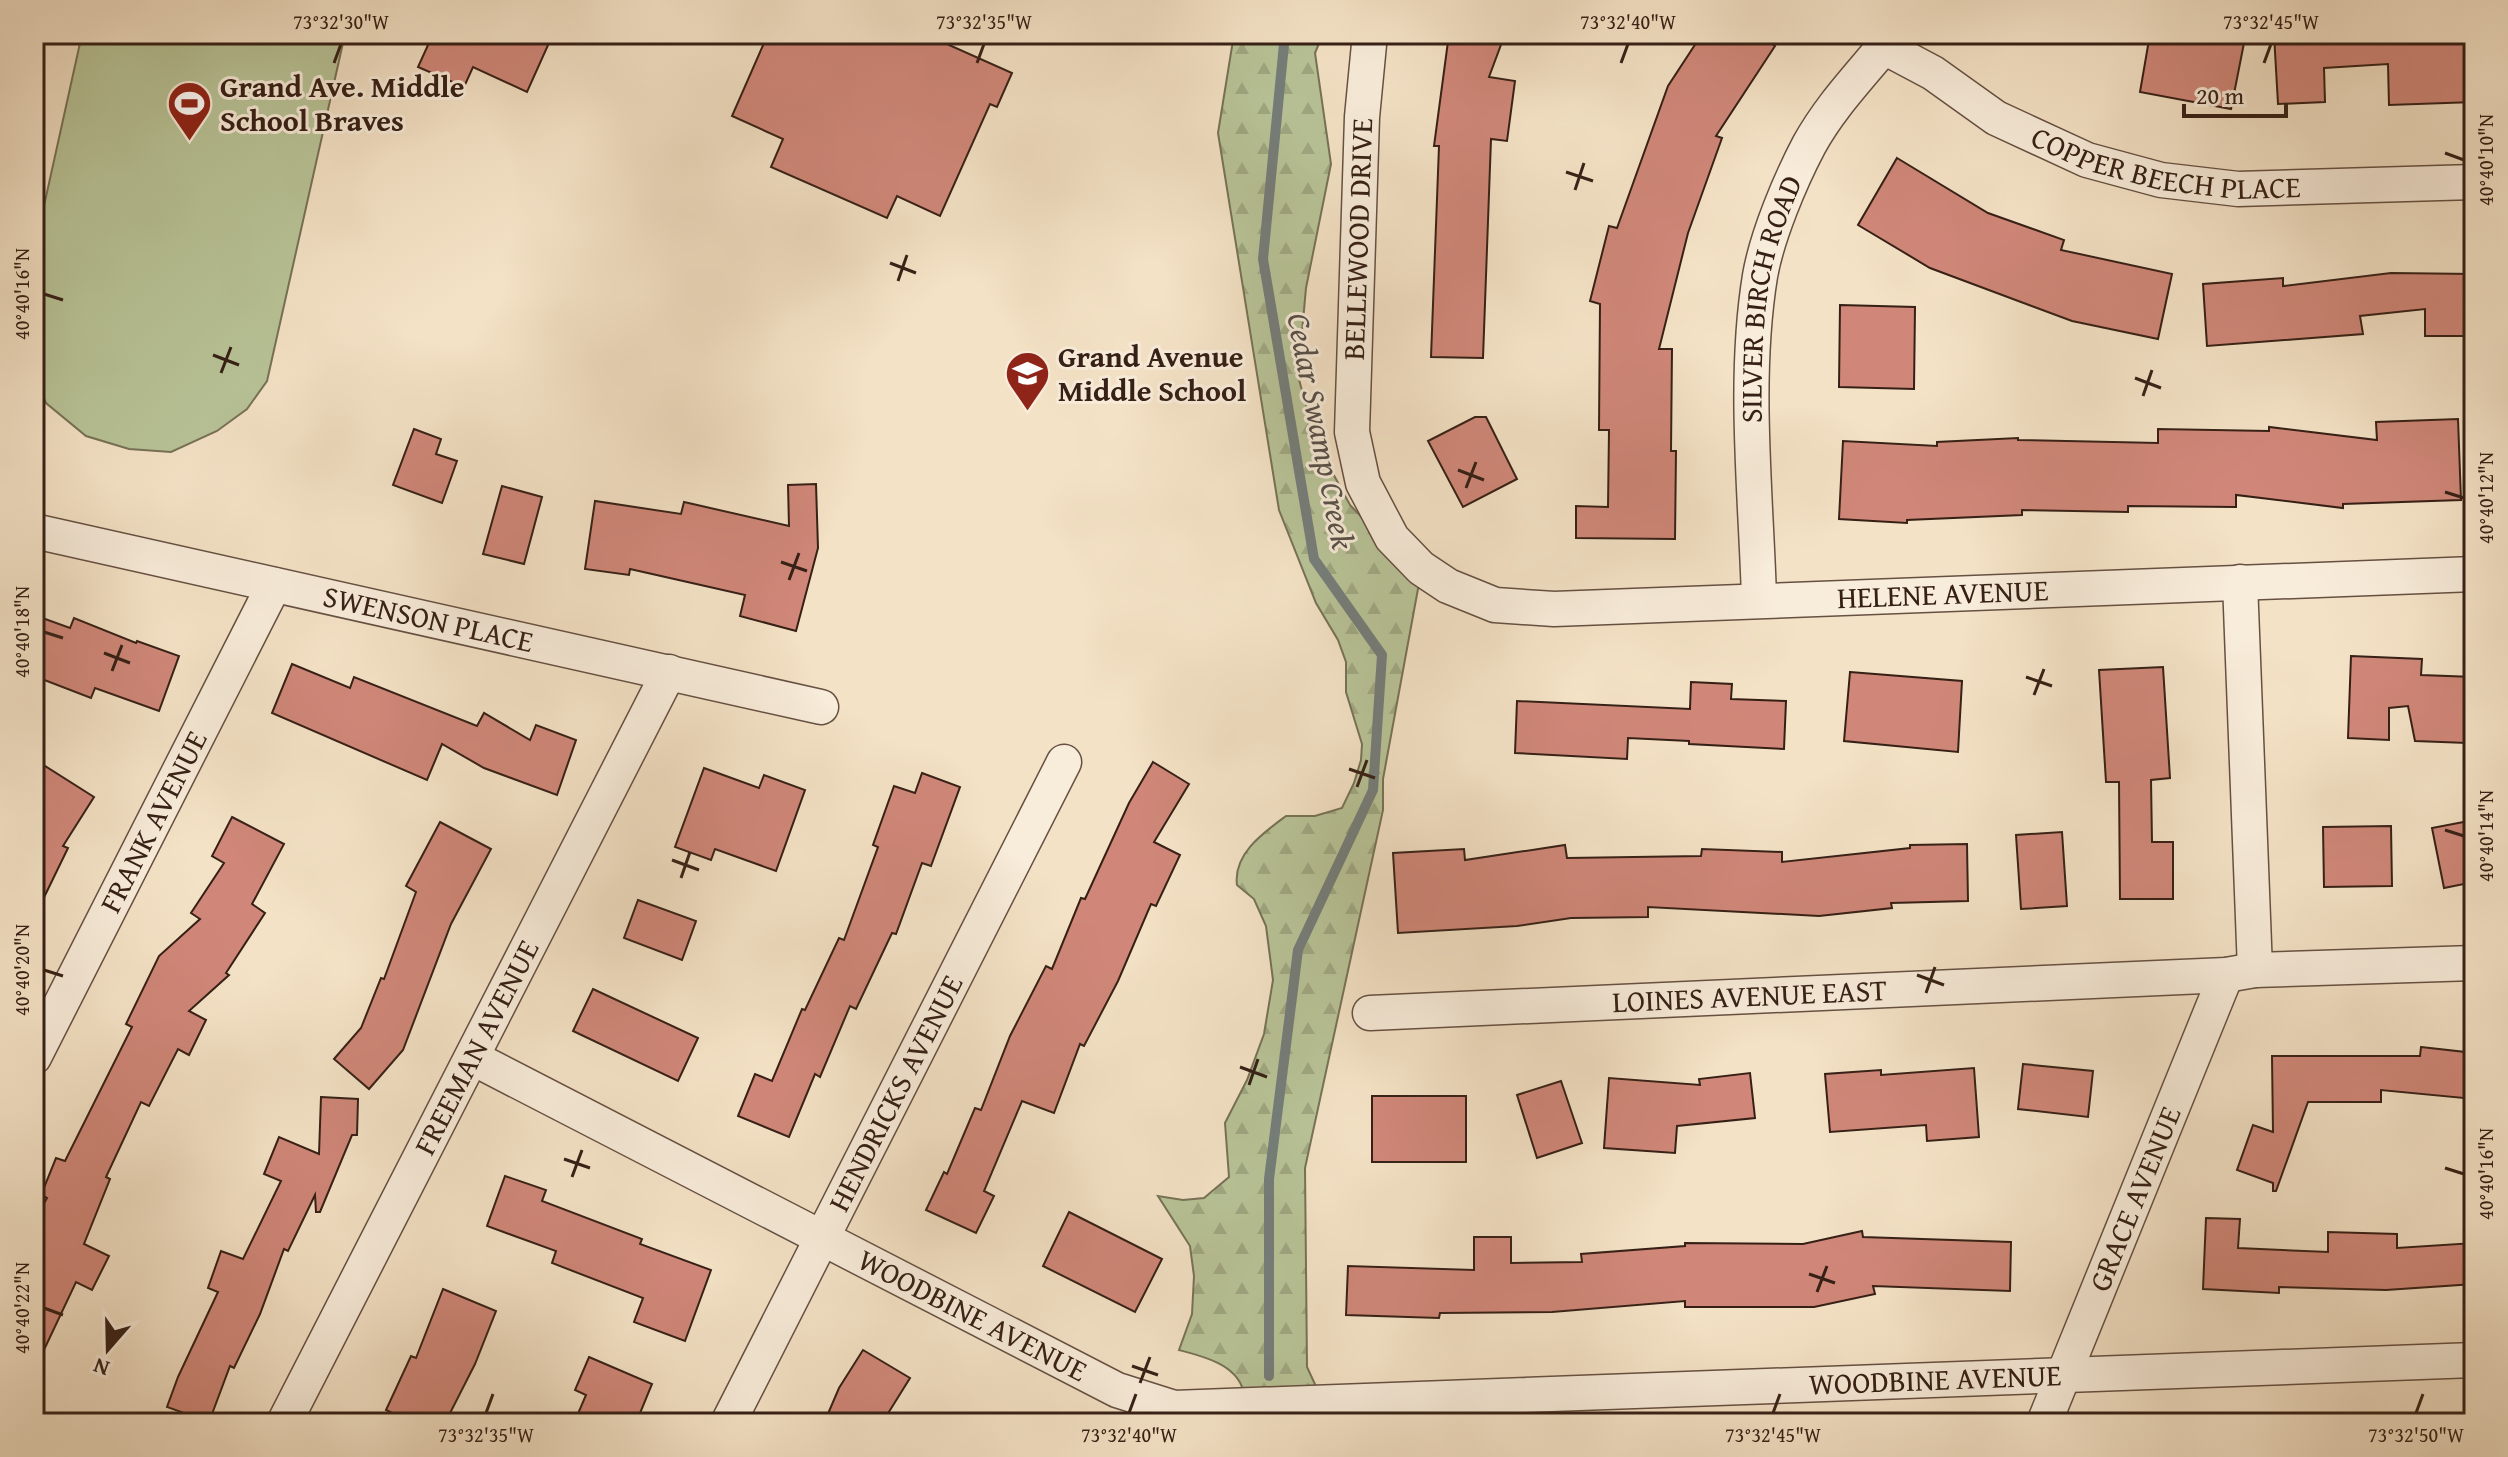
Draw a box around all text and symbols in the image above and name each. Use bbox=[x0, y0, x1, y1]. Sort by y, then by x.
text: 73°32'30"W bbox=[293, 7, 389, 36]
text: 73°32'35"W bbox=[936, 7, 1032, 36]
text: 73°32'40"W bbox=[1580, 7, 1676, 36]
text: 73°32'45"W bbox=[2223, 7, 2319, 36]
place label: Grand Ave. Middle School Braves bbox=[220, 64, 464, 142]
scale bar bbox=[2184, 68, 2286, 118]
text: 20 m bbox=[2196, 78, 2244, 113]
sports icon: Grand Ave. Middle School Braves bbox=[165, 80, 213, 143]
street label: COPPER BEECH PLACE bbox=[2024, 114, 2301, 210]
text: 40°40'10"N bbox=[2471, 114, 2500, 206]
street label: BELLEWOOD DRIVE bbox=[1331, 117, 1383, 361]
street label: SILVER BIRCH ROAD bbox=[1728, 168, 1813, 423]
text: 40°40'16"N bbox=[7, 248, 36, 340]
water label: Cedar Swamp Creek bbox=[1276, 309, 1367, 553]
place label: Grand Avenue Middle School bbox=[1058, 334, 1246, 412]
school or university icon: Grand Avenue Middle School bbox=[1003, 350, 1051, 413]
text: 40°40'12"N bbox=[2471, 452, 2500, 544]
street label: HELENE AVENUE bbox=[1836, 567, 2049, 619]
street label: SWENSON PLACE bbox=[319, 573, 538, 663]
text: 40°40'18"N bbox=[7, 586, 36, 678]
street label: FRANK AVENUE bbox=[88, 722, 218, 920]
text: 40°40'14"N bbox=[2471, 790, 2500, 882]
text: 40°40'20"N bbox=[7, 924, 36, 1016]
street label: FREEMAN AVENUE bbox=[402, 932, 549, 1162]
street label: HENDRICKS AVENUE bbox=[816, 967, 973, 1219]
street label: LOINES AVENUE EAST bbox=[1611, 967, 1888, 1023]
street label: GRACE AVENUE bbox=[2077, 1099, 2191, 1298]
text: 40°40'16"N bbox=[2471, 1128, 2500, 1220]
street label: WOODBINE AVENUE bbox=[851, 1237, 1095, 1392]
text: 40°40'22"N bbox=[7, 1262, 36, 1354]
north arrow bbox=[68, 1309, 148, 1389]
text: N bbox=[89, 1350, 114, 1385]
street label: WOODBINE AVENUE bbox=[1808, 1352, 2062, 1406]
text: 73°32'35"W bbox=[438, 1420, 534, 1449]
text: 73°32'40"W bbox=[1081, 1420, 1177, 1449]
text: 73°32'45"W bbox=[1725, 1420, 1821, 1449]
text: 73°32'50"W bbox=[2368, 1420, 2464, 1449]

